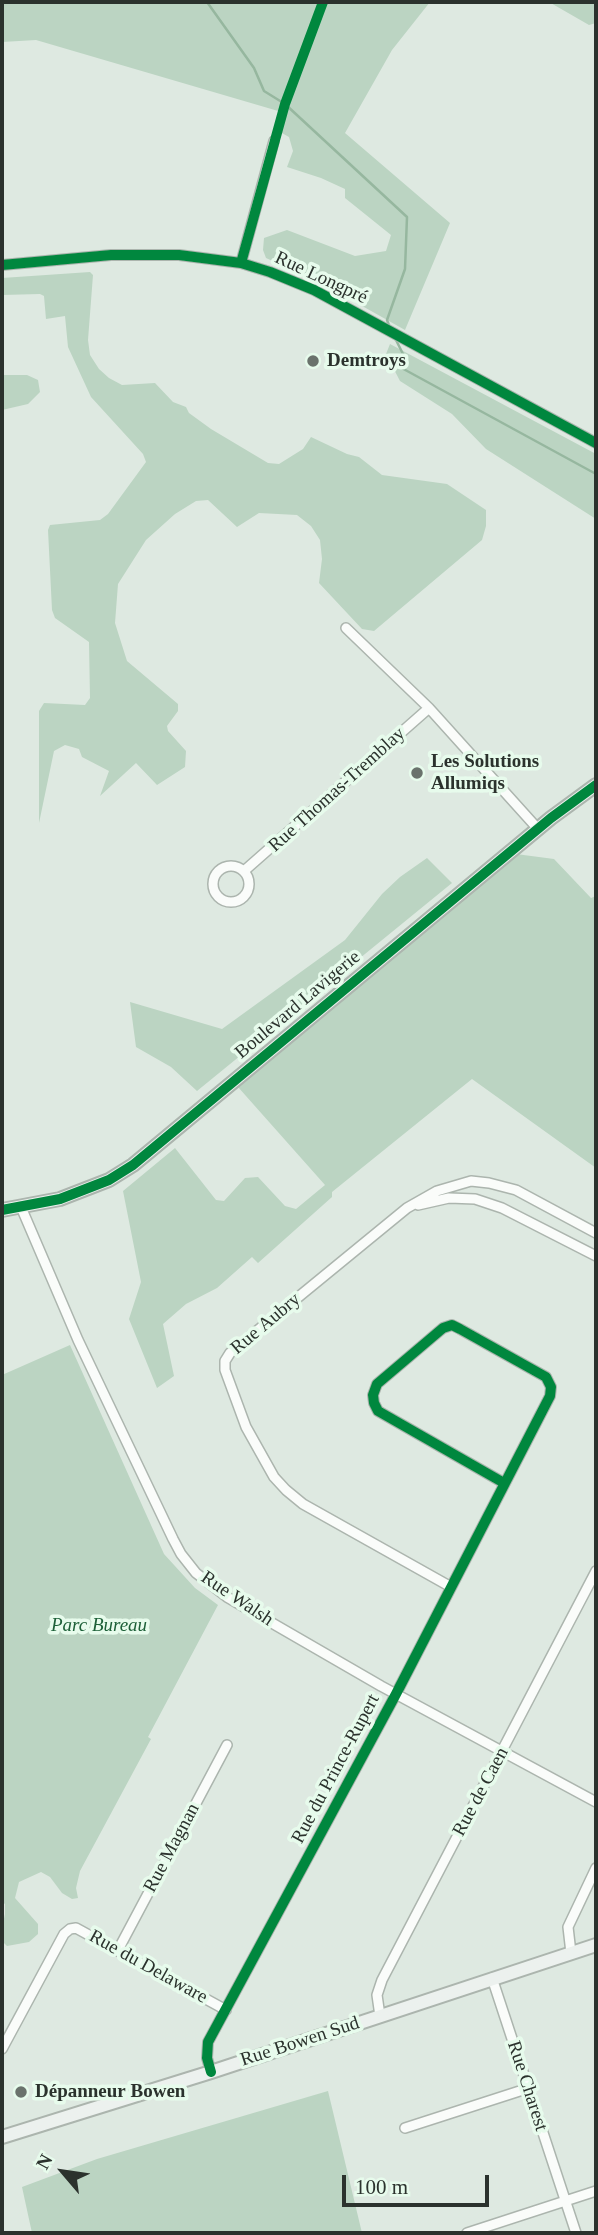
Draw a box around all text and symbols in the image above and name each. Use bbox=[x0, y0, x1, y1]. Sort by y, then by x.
street label: Rue Longpré bbox=[271, 247, 371, 309]
place label: Demtroys bbox=[327, 350, 406, 372]
marker: Demtroys bbox=[305, 353, 321, 369]
street label: Rue Thomas-Tremblay bbox=[264, 723, 410, 857]
place label: Les Solutions Allumiqs bbox=[431, 751, 539, 795]
marker: Les Solutions Allumiqs bbox=[409, 765, 425, 781]
street label: Boulevard Lavigerie bbox=[231, 946, 365, 1064]
street label: Rue Aubry bbox=[227, 1288, 305, 1360]
street label: Rue Walsh bbox=[196, 1567, 278, 1631]
park label: Parc Bureau bbox=[51, 1615, 147, 1637]
street label: Rue du Prince-Rupert bbox=[287, 1691, 385, 1847]
street label: Rue de Caen bbox=[448, 1744, 514, 1840]
street label: Rue Magnan bbox=[139, 1800, 205, 1896]
street label: Rue du Delaware bbox=[85, 1925, 211, 2009]
street label: Rue Bowen Sud bbox=[238, 2012, 362, 2072]
street label: Rue Charest bbox=[502, 2038, 552, 2134]
place label: Dépanneur Bowen bbox=[35, 2081, 185, 2103]
marker: Dépanneur Bowen bbox=[13, 2084, 29, 2100]
north arrow bbox=[28, 2137, 98, 2207]
text: N bbox=[32, 2150, 57, 2173]
scale bar bbox=[346, 2162, 493, 2206]
text: 100 m bbox=[355, 2175, 408, 2199]

